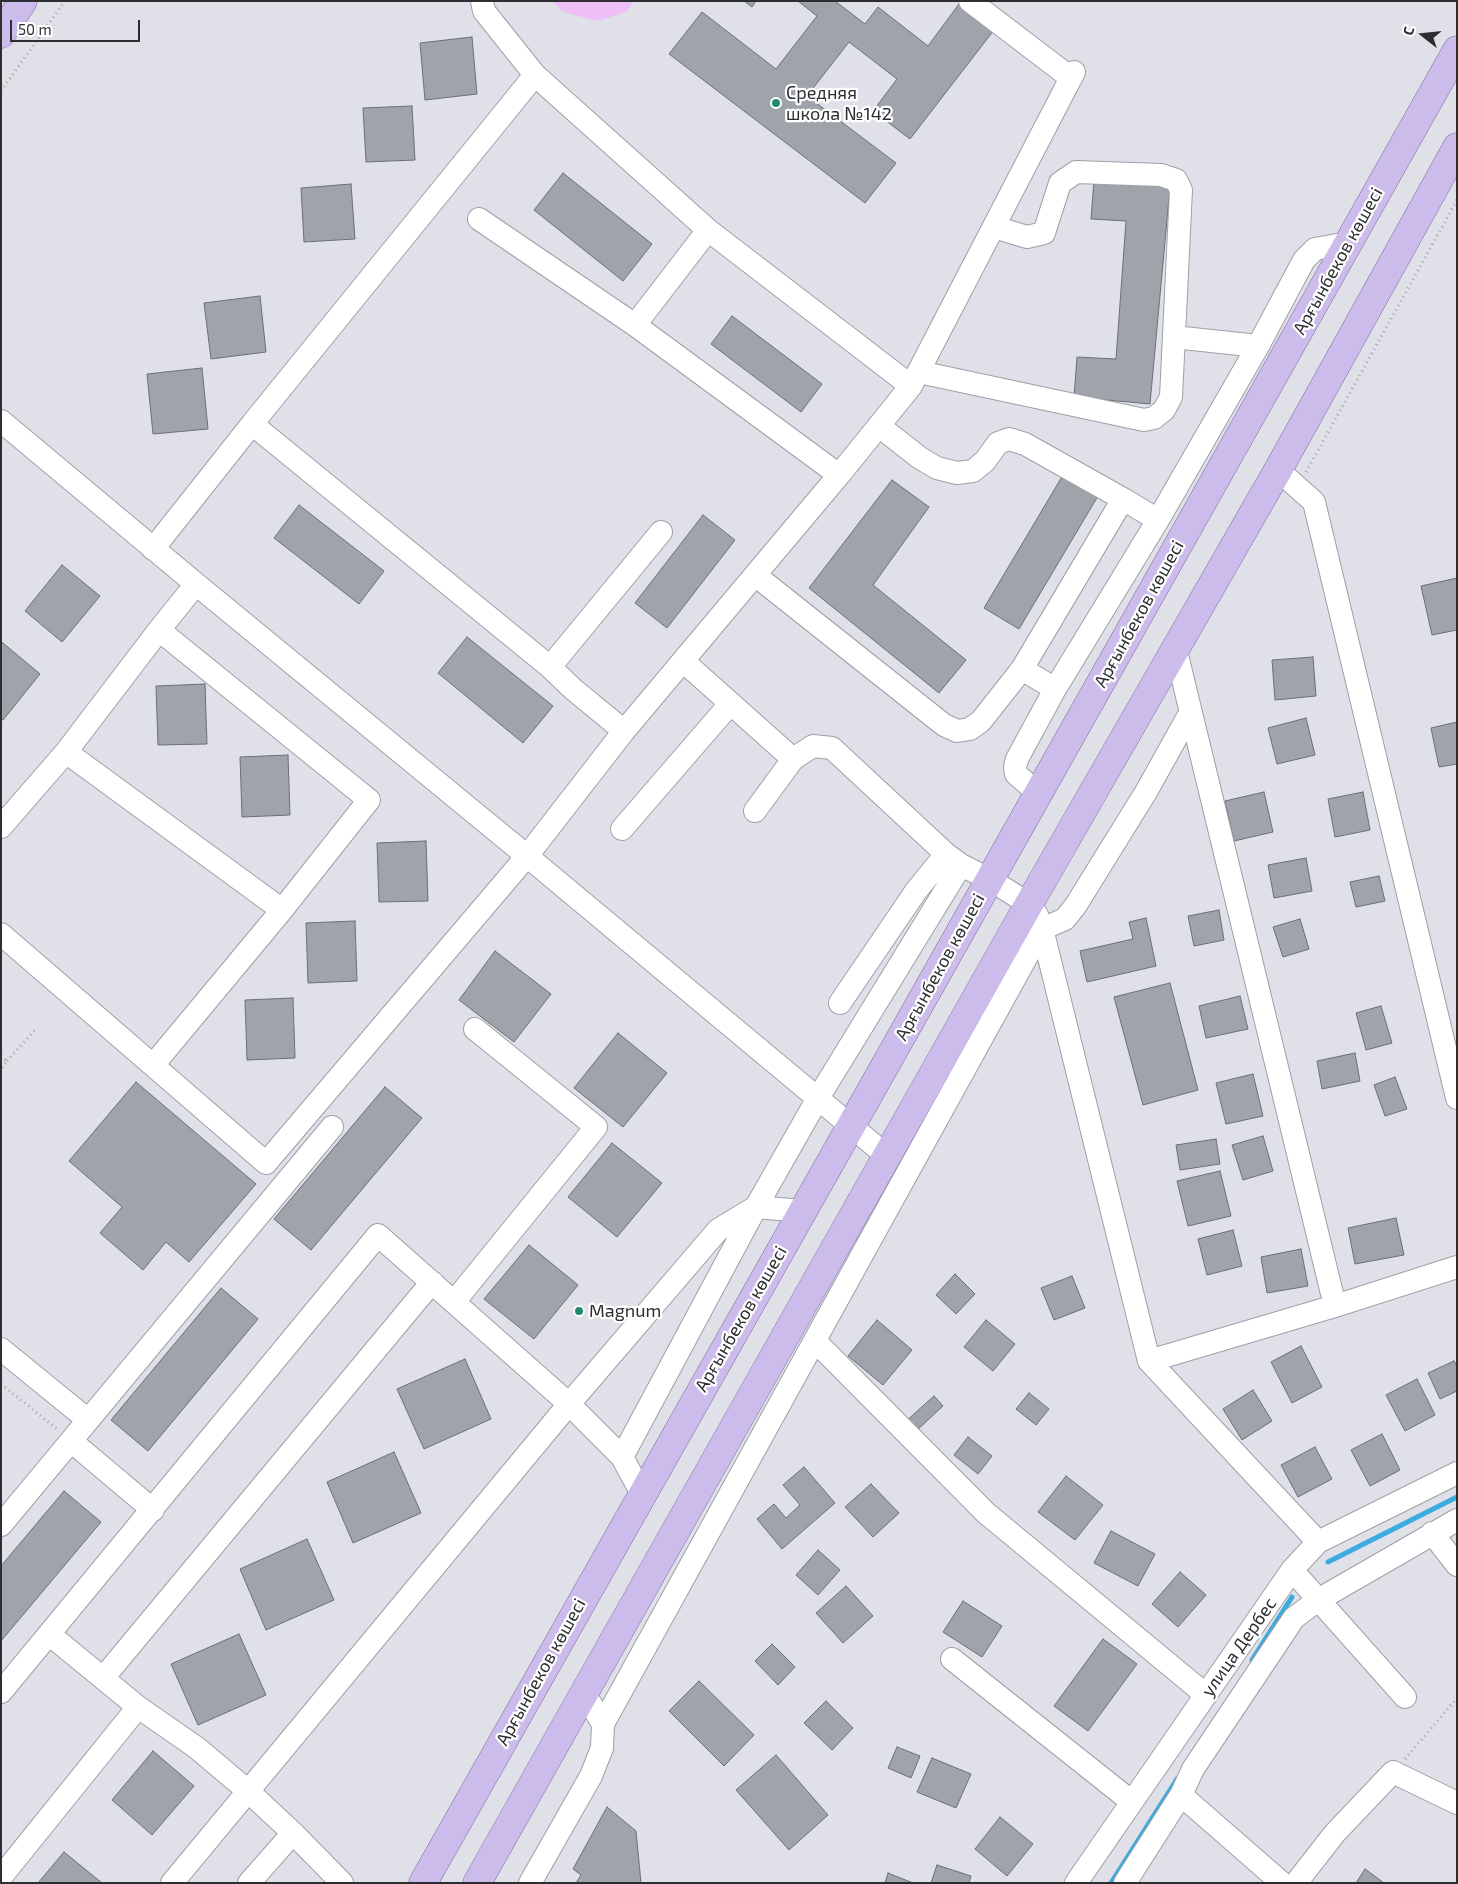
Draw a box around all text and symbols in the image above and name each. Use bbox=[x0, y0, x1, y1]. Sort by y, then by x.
scale bar bbox=[12, 10, 142, 42]
north arrow bbox=[1398, 10, 1448, 60]
text: 50 m bbox=[18, 20, 52, 38]
text: С bbox=[1399, 24, 1417, 37]
place label: Средняя школа №142 bbox=[786, 82, 892, 125]
marker: Средняя школа №142 bbox=[770, 97, 782, 109]
street label: Арғынбеков көшесі bbox=[1289, 184, 1387, 338]
street label: Арғынбеков көшесі bbox=[1090, 537, 1188, 691]
street label: Арғынбеков көшесі bbox=[891, 890, 989, 1044]
street label: Арғынбеков көшесі bbox=[690, 1242, 792, 1396]
place label: Magnum bbox=[589, 1300, 661, 1322]
marker: Magnum bbox=[573, 1305, 585, 1317]
street label: улица Дербес bbox=[1197, 1593, 1281, 1701]
street label: Арғынбеков көшесі bbox=[492, 1595, 590, 1749]

